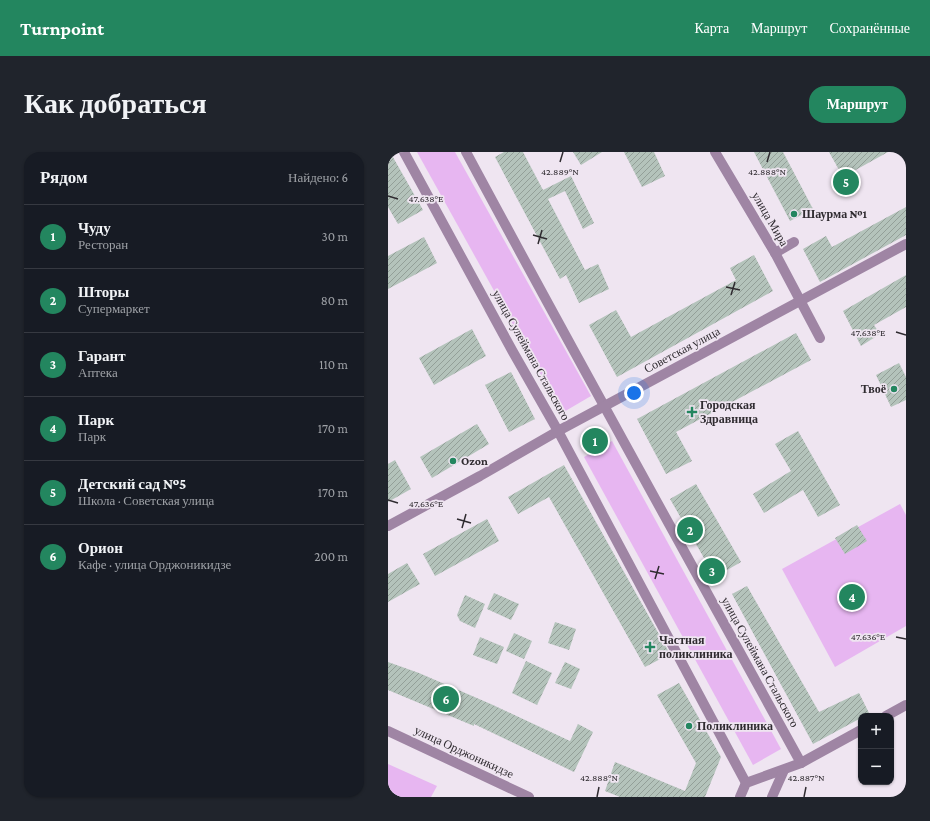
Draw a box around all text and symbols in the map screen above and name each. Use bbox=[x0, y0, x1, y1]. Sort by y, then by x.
text: Turnpoint bbox=[20, 18, 104, 39]
text: Карта bbox=[694, 20, 729, 36]
text: Маршрут bbox=[751, 20, 807, 36]
text: Сохранённые bbox=[829, 20, 910, 36]
button: Маршрут bbox=[809, 86, 906, 123]
text: Как добраться bbox=[24, 88, 207, 119]
text: 42.889°N bbox=[541, 166, 579, 177]
text: 42.888°N bbox=[748, 166, 786, 177]
pin: 5 bbox=[833, 167, 859, 197]
text: Рядом bbox=[40, 168, 88, 187]
text: Найдено: 6 bbox=[288, 170, 348, 185]
street label: улица Мира bbox=[749, 189, 791, 249]
text: 47.638°E bbox=[409, 193, 444, 204]
place label: Шаурма №1 bbox=[802, 207, 867, 221]
marker: Шаурма №1 bbox=[789, 209, 799, 219]
text: Чуду bbox=[78, 220, 111, 236]
text: 1 bbox=[51, 229, 55, 244]
text: 30 m bbox=[322, 229, 348, 244]
text: Ресторан bbox=[78, 237, 128, 252]
text: Шторы bbox=[78, 284, 129, 300]
street label: улица Сулеймана Стальского bbox=[489, 287, 573, 423]
text: 2 bbox=[50, 293, 56, 308]
text: 80 m bbox=[321, 293, 348, 308]
text: Супермаркет bbox=[78, 301, 150, 316]
street label: Советская улица bbox=[642, 324, 723, 376]
text: 47.638°E bbox=[851, 327, 886, 338]
text: Гарант bbox=[78, 348, 126, 364]
text: 3 bbox=[50, 357, 56, 372]
text: 110 m bbox=[319, 357, 348, 372]
text: Аптека bbox=[78, 365, 118, 380]
place label: Твоё bbox=[861, 382, 887, 396]
your location bbox=[624, 383, 644, 403]
marker: Твоё bbox=[889, 384, 899, 394]
place label: Городская Здравница bbox=[700, 398, 758, 426]
marker: Городская Здравница bbox=[687, 407, 697, 417]
text: Парк bbox=[78, 412, 114, 428]
text: 4 bbox=[49, 421, 57, 436]
text: 170 m bbox=[318, 421, 348, 436]
pin: 1 bbox=[582, 426, 608, 456]
text: Парк bbox=[78, 429, 106, 444]
place label: Ozon bbox=[461, 454, 488, 468]
marker: Ozon bbox=[448, 456, 458, 466]
text: Детский сад №5 bbox=[78, 476, 186, 492]
text: 5 bbox=[50, 485, 56, 500]
text: 170 m bbox=[318, 485, 348, 500]
text: Школа · Советская улица bbox=[78, 493, 214, 508]
text: 47.636°E bbox=[409, 498, 444, 509]
pin: 2 bbox=[677, 515, 703, 545]
text: Орион bbox=[78, 540, 123, 556]
text: 6 bbox=[49, 549, 57, 564]
text: 200 m bbox=[314, 549, 348, 564]
pin: 3 bbox=[699, 556, 725, 586]
text: Кафе · улица Орджоникидзе bbox=[78, 557, 231, 572]
pin: 4 bbox=[839, 582, 865, 612]
street label: улица Сулеймана Стальского bbox=[718, 594, 802, 730]
text: 47.636°E bbox=[851, 631, 886, 642]
place label: Частная поликлиника bbox=[659, 633, 733, 661]
marker: Частная поликлиника bbox=[644, 641, 656, 653]
pin: 6 bbox=[433, 684, 459, 714]
map controls bbox=[858, 713, 894, 785]
button: + bbox=[858, 713, 894, 749]
place label: Поликлиника bbox=[697, 719, 773, 733]
marker: Поликлиника bbox=[684, 721, 694, 731]
street label: улица Орджоникидзе bbox=[412, 723, 516, 781]
button: − bbox=[858, 749, 894, 785]
text: 42.888°N bbox=[580, 772, 618, 783]
text: 42.887°N bbox=[787, 772, 825, 783]

